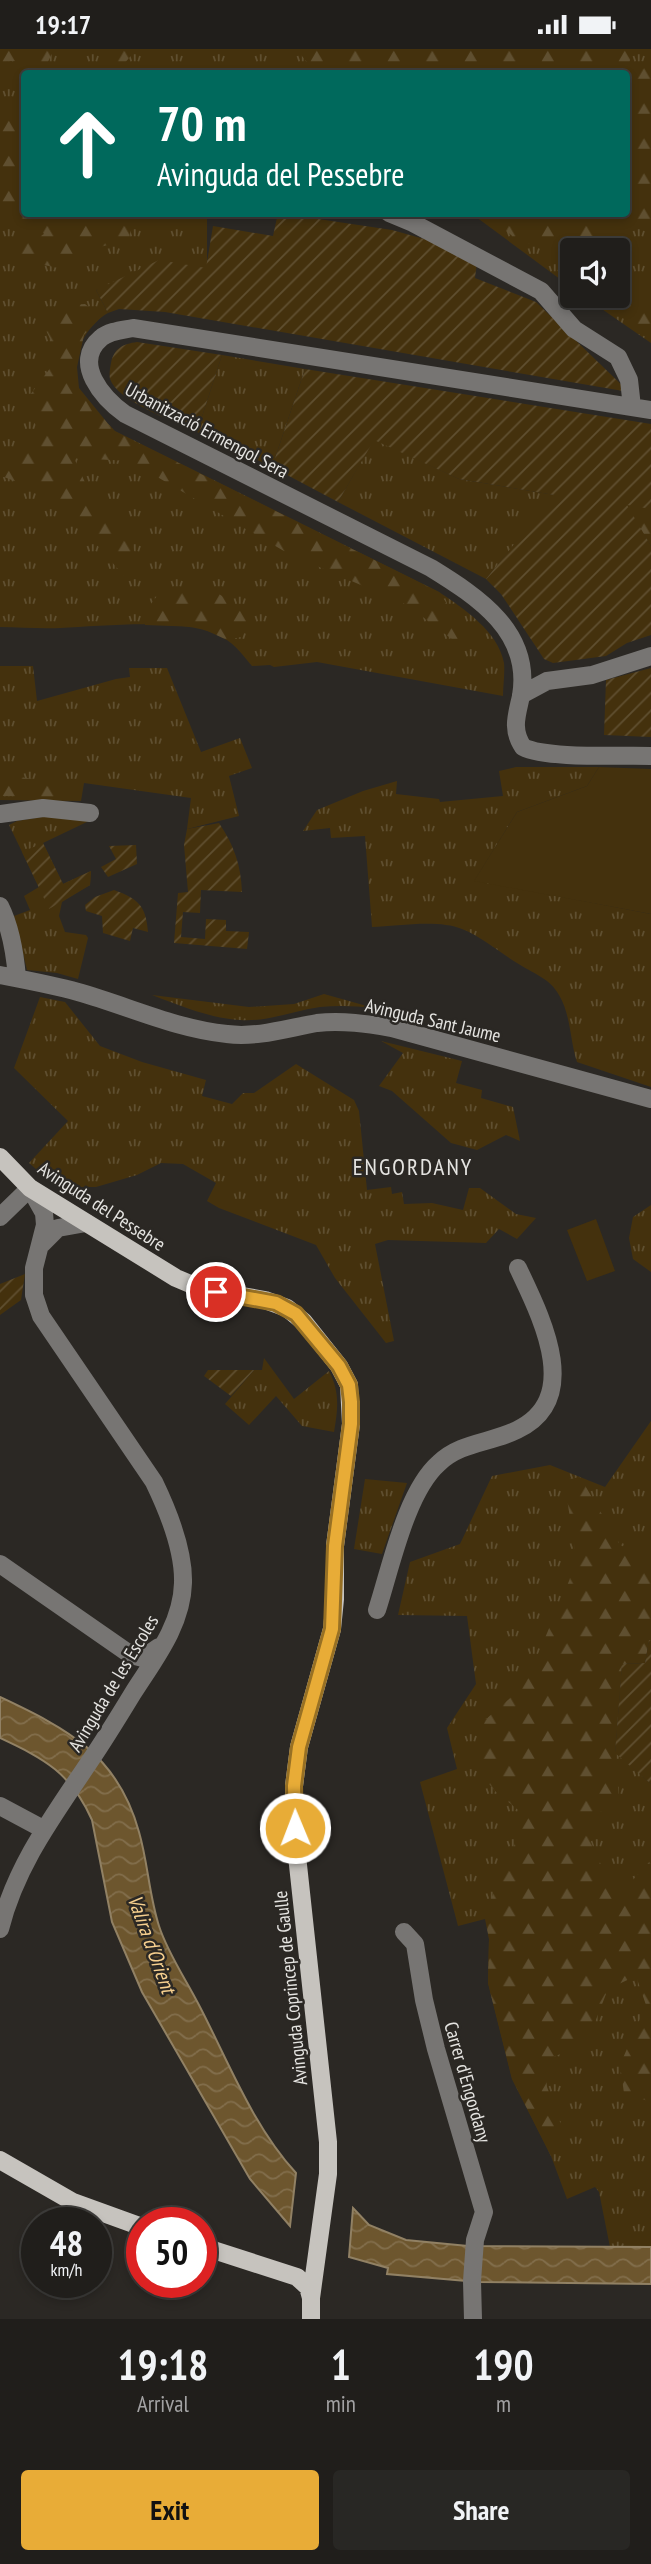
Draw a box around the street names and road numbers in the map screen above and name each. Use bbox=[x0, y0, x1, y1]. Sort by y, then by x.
street label: Urbanització Ermengol Sera bbox=[121, 377, 293, 483]
street label: Avinguda Sant Jaume bbox=[363, 993, 503, 1047]
street label: Avinguda del Pessebre bbox=[34, 1156, 170, 1256]
street label: Avinguda de les Escoles bbox=[63, 1610, 163, 1756]
street label: Avinguda Coprincep de Gaulle bbox=[268, 1889, 312, 2086]
street label: Carrer d'Engordany bbox=[439, 2019, 497, 2146]

